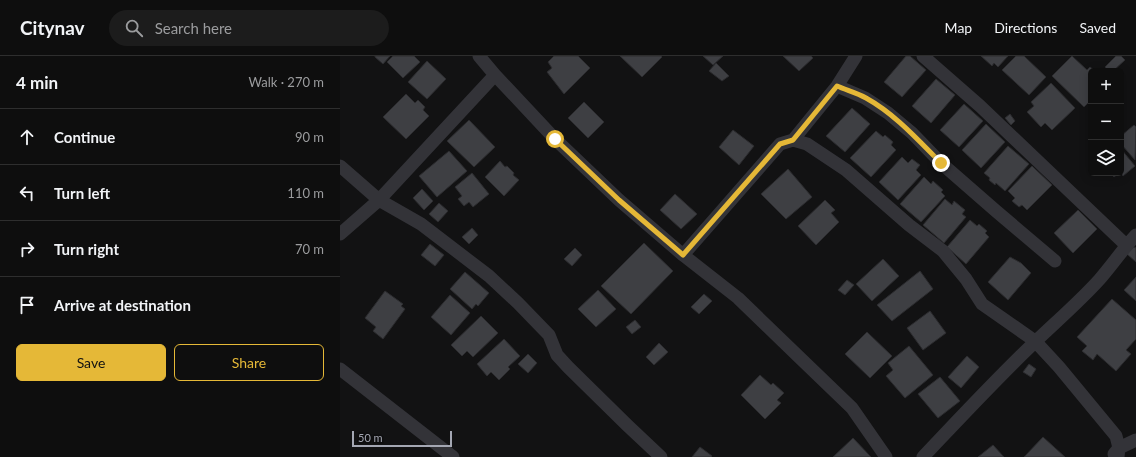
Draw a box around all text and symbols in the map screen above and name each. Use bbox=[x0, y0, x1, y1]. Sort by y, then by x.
search box bbox=[109, 10, 389, 46]
text: Citynav bbox=[20, 16, 85, 39]
icon: search bbox=[123, 17, 145, 39]
text: Search here bbox=[155, 19, 232, 37]
text: Map bbox=[945, 19, 972, 36]
text: Directions bbox=[994, 19, 1057, 36]
text: Saved bbox=[1079, 19, 1116, 36]
map controls bbox=[1088, 68, 1124, 176]
button: + bbox=[1088, 68, 1124, 104]
text: 4 min bbox=[16, 72, 58, 93]
text: Walk · 270 m bbox=[248, 74, 324, 90]
button: − bbox=[1088, 104, 1124, 140]
icon: ahead bbox=[16, 126, 38, 148]
text: Continue bbox=[54, 128, 115, 146]
text: 90 m bbox=[295, 129, 324, 145]
route start bbox=[546, 130, 564, 148]
button: layers bbox=[1088, 140, 1124, 176]
route end bbox=[932, 154, 950, 172]
icon: left bbox=[16, 182, 38, 204]
text: Turn left bbox=[54, 184, 110, 202]
text: 110 m bbox=[287, 185, 324, 201]
icon: right bbox=[16, 238, 38, 260]
text: Turn right bbox=[54, 240, 119, 258]
text: 70 m bbox=[295, 241, 324, 257]
icon: arrive bbox=[16, 294, 38, 316]
text: Arrive at destination bbox=[54, 296, 191, 314]
button: Save bbox=[16, 344, 166, 381]
button: Share bbox=[174, 344, 324, 381]
scale bar bbox=[352, 429, 452, 448]
text: 50 m bbox=[358, 431, 383, 444]

